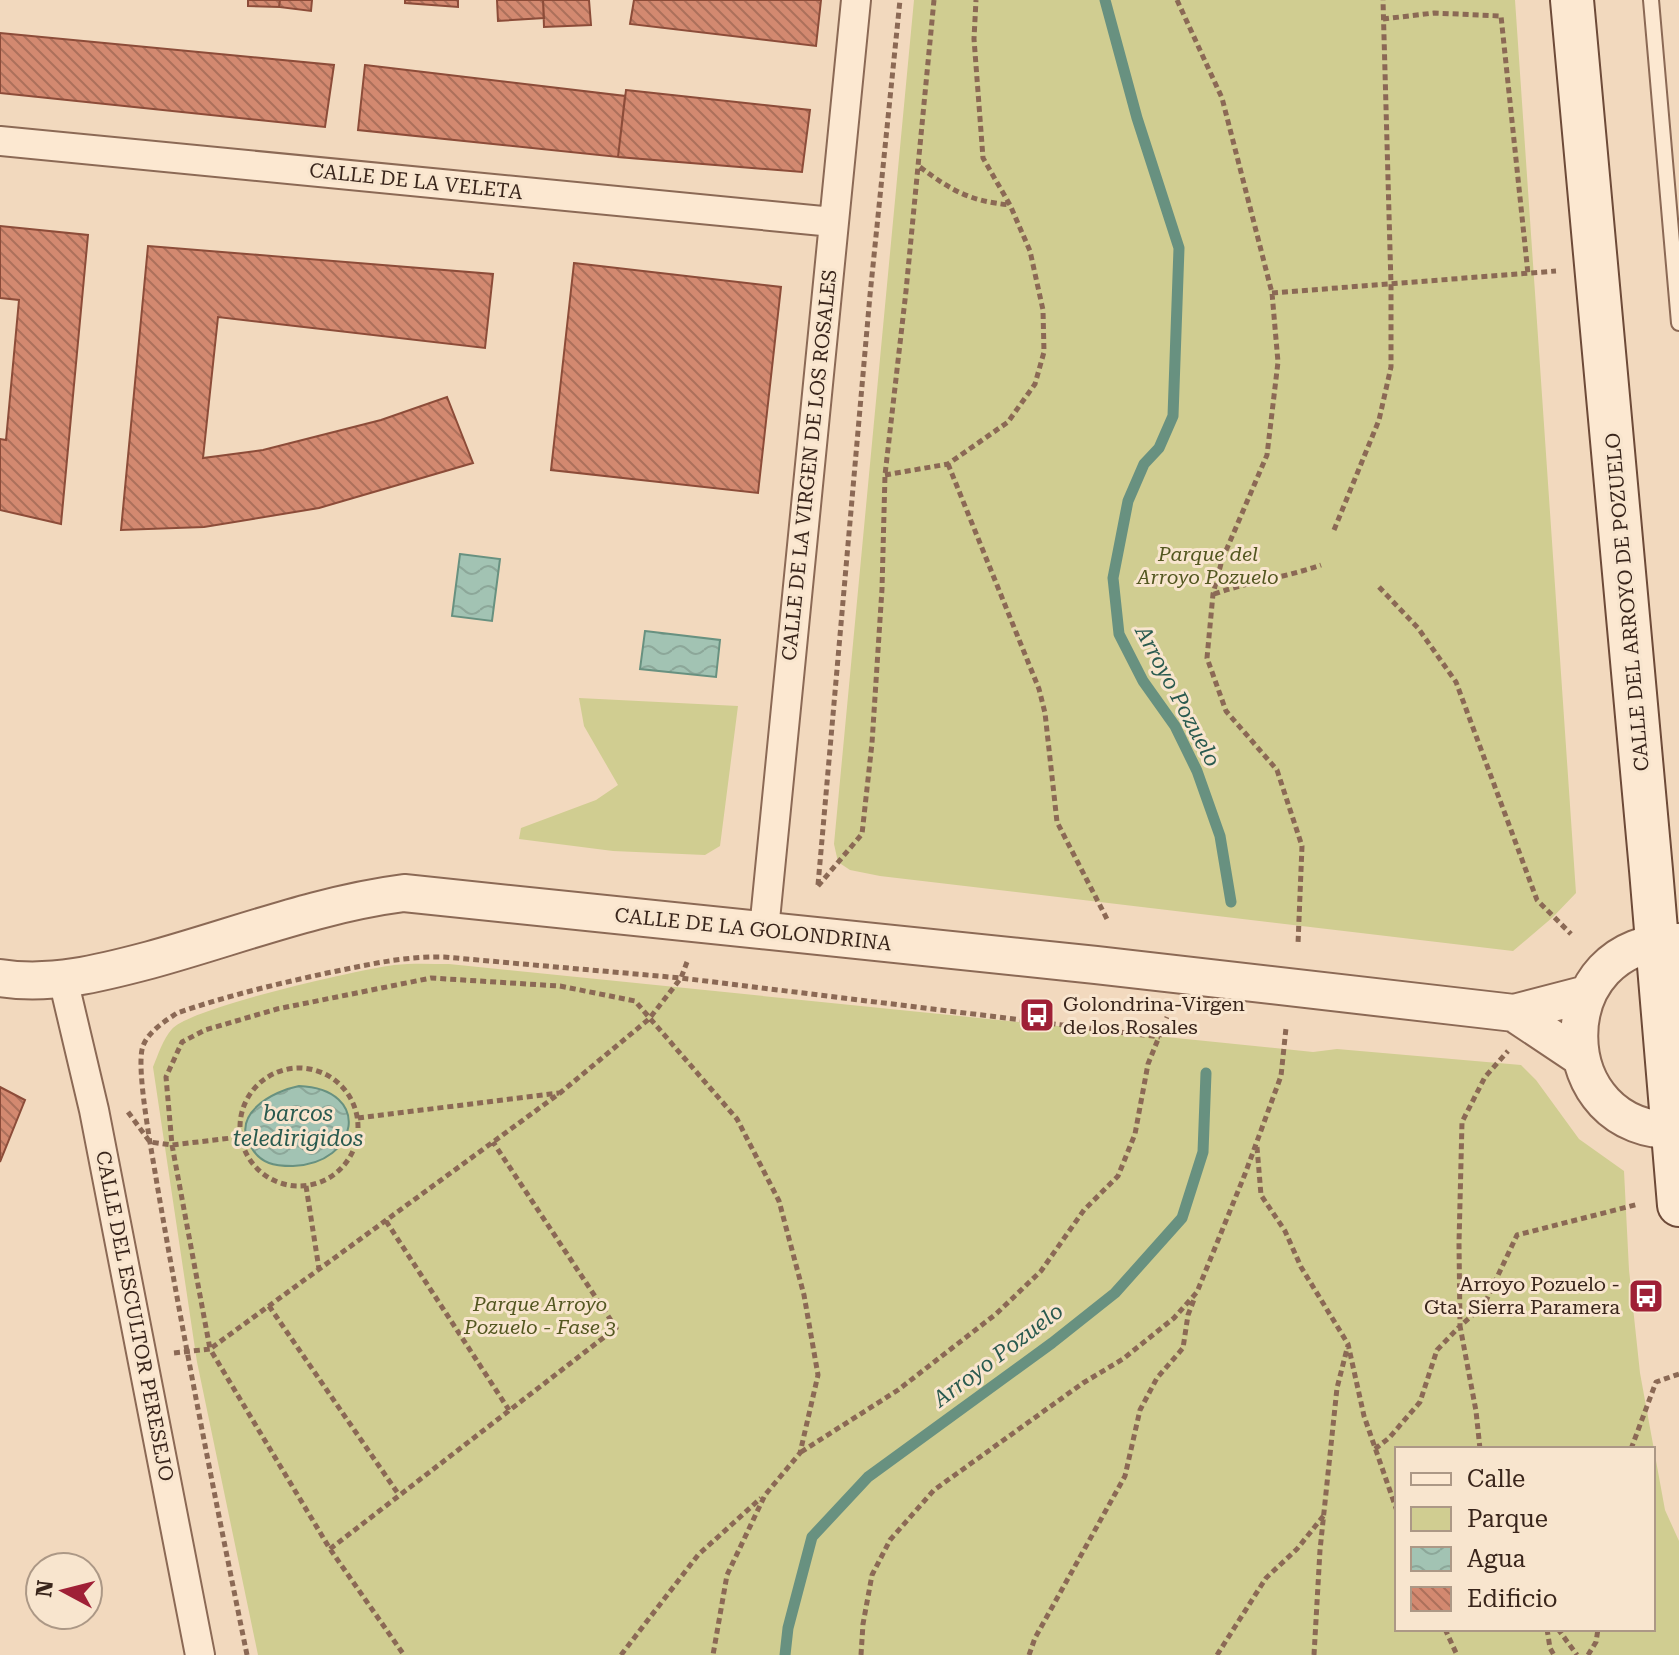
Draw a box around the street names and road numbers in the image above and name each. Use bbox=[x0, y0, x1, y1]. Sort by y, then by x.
street label: CALLE DE LA VELETA bbox=[308, 158, 524, 204]
street label: CALLE DE LA VIRGEN DE LOS ROSALES bbox=[777, 268, 841, 662]
street label: CALLE DEL ARROYO DE POZUELO bbox=[1600, 432, 1654, 772]
street label: CALLE DE LA GOLONDRINA bbox=[613, 903, 893, 955]
street label: CALLE DEL ESCULTOR PERESEJO bbox=[91, 1149, 179, 1483]

